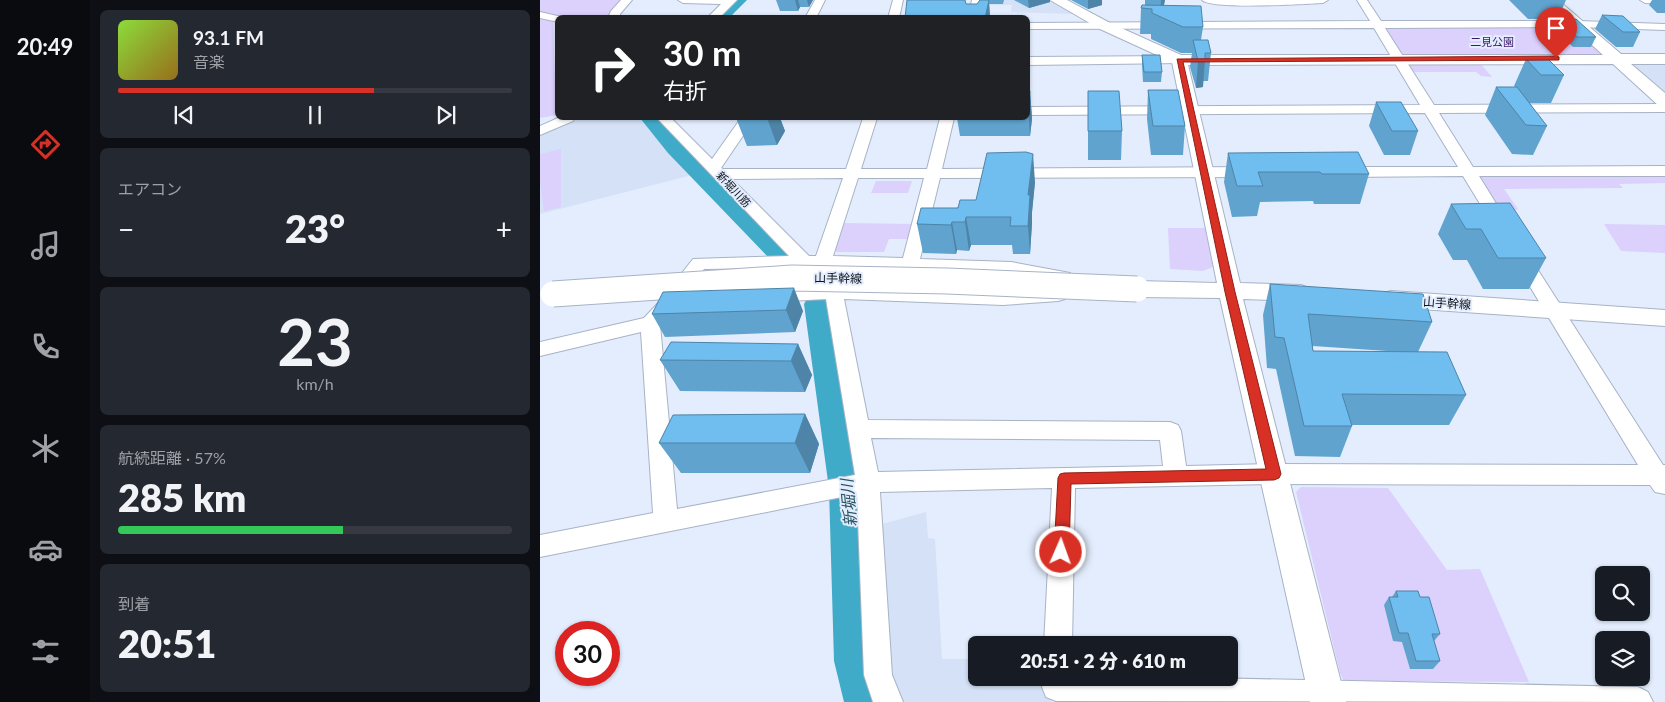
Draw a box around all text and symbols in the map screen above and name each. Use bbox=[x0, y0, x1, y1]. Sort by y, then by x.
pin bbox=[1535, 7, 1577, 58]
icon: arrive bbox=[1542, 14, 1570, 42]
text: 93.1 FM bbox=[193, 26, 264, 49]
text: 30 m bbox=[663, 31, 741, 73]
text: 20:49 bbox=[17, 33, 73, 60]
icon: right bbox=[580, 35, 645, 100]
park label: 二見公園 bbox=[1470, 35, 1514, 48]
text: 音楽 bbox=[193, 52, 225, 71]
text: 右折 bbox=[663, 77, 707, 104]
icon: previous bbox=[170, 101, 198, 129]
icon: pause bbox=[301, 101, 329, 129]
icon: next bbox=[432, 101, 460, 129]
icon: directions bbox=[28, 127, 63, 162]
street label: 新堀川筋 bbox=[714, 168, 754, 210]
text: エアコン bbox=[118, 179, 182, 198]
text: 23° bbox=[285, 205, 345, 251]
text: − bbox=[118, 212, 134, 246]
text: + bbox=[496, 212, 512, 246]
icon: music bbox=[28, 228, 63, 263]
street label: 山手幹線 bbox=[814, 270, 862, 286]
street label: 山手幹線 bbox=[1423, 294, 1471, 312]
text: 23 bbox=[277, 302, 353, 380]
icon: phone bbox=[28, 329, 63, 364]
text: km/h bbox=[296, 374, 334, 393]
icon: climate bbox=[28, 431, 63, 466]
text: 航続距離 · 57% bbox=[118, 448, 226, 467]
text: 285 km bbox=[118, 474, 246, 520]
water label: 新堀川 bbox=[836, 476, 860, 528]
position arrow bbox=[1034, 525, 1086, 577]
icon: car bbox=[28, 532, 63, 567]
map controls bbox=[1595, 566, 1650, 686]
button: search bbox=[1595, 566, 1650, 621]
text: 到着 bbox=[118, 594, 150, 613]
text: 20:51 bbox=[118, 620, 216, 666]
speed limit sign: 30 bbox=[555, 621, 620, 686]
button: layers bbox=[1595, 631, 1650, 686]
icon: filters bbox=[28, 634, 63, 669]
text: 20:51 · 2 分 · 610 m bbox=[1020, 649, 1186, 672]

